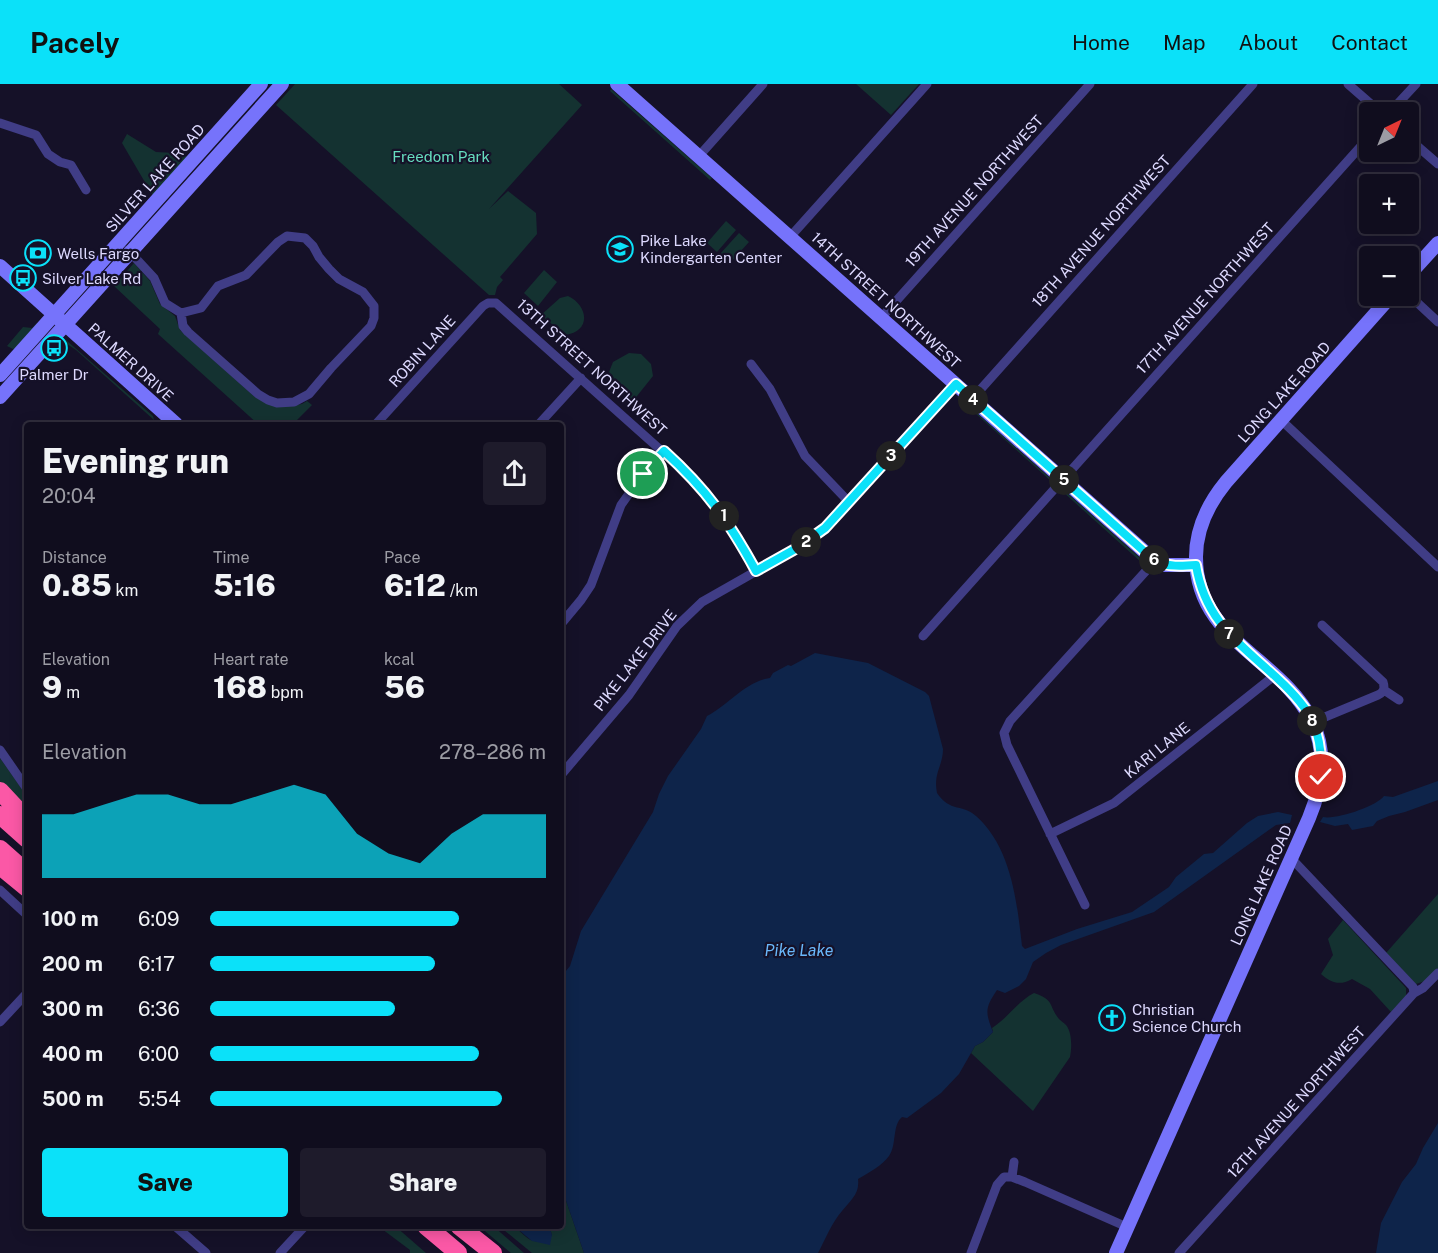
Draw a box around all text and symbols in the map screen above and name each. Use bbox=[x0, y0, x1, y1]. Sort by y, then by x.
text: Pacely bbox=[30, 26, 119, 59]
text: Home bbox=[1072, 30, 1130, 55]
text: Map bbox=[1163, 30, 1206, 55]
text: About bbox=[1239, 30, 1298, 55]
text: Contact bbox=[1331, 30, 1408, 55]
north arrow bbox=[1359, 102, 1419, 162]
map controls bbox=[1359, 102, 1419, 306]
street label: 19TH AVENUE NORTHWEST bbox=[902, 112, 1047, 270]
street label: SILVER LAKE ROAD bbox=[102, 120, 208, 236]
park label: Freedom Park bbox=[392, 148, 490, 165]
street label: 18TH AVENUE NORTHWEST bbox=[1028, 152, 1174, 310]
button: + bbox=[1359, 174, 1419, 234]
street label: 17TH AVENUE NORTHWEST bbox=[1133, 219, 1277, 377]
street label: 14TH STREET NORTHWEST bbox=[808, 229, 964, 372]
place label: Pike Lake Kindergarten Center bbox=[640, 232, 783, 266]
school or university icon: Pike Lake Kindergarten Center bbox=[605, 234, 635, 264]
bank icon: Wells Fargo bbox=[23, 238, 53, 268]
place label: Wells Fargo bbox=[57, 245, 139, 262]
button: − bbox=[1359, 246, 1419, 306]
bus stop icon: Silver Lake Rd bbox=[8, 263, 38, 293]
place label: Silver Lake Rd bbox=[42, 270, 141, 287]
street label: 13TH STREET NORTHWEST bbox=[514, 295, 670, 439]
street label: ROBIN LANE bbox=[385, 312, 459, 390]
street label: PALMER DRIVE bbox=[85, 319, 177, 405]
bus stop icon: Palmer Dr bbox=[39, 333, 69, 363]
street label: LONG LAKE ROAD bbox=[1234, 338, 1334, 446]
place label: Palmer Dr bbox=[19, 366, 89, 383]
pin: 4 bbox=[958, 385, 988, 415]
text: 4 bbox=[968, 390, 978, 409]
pin: 3 bbox=[876, 441, 906, 471]
text: Evening run bbox=[42, 442, 229, 480]
button: share bbox=[483, 442, 546, 505]
text: 3 bbox=[886, 446, 896, 465]
pin bbox=[617, 448, 668, 499]
icon: arrive bbox=[626, 457, 659, 490]
pin: 5 bbox=[1049, 465, 1079, 495]
text: 5 bbox=[1059, 470, 1069, 489]
text: 20:04 bbox=[42, 484, 95, 508]
pin: 1 bbox=[709, 501, 739, 531]
text: 1 bbox=[721, 506, 727, 525]
pin: 2 bbox=[791, 527, 821, 557]
text: 2 bbox=[801, 532, 811, 551]
pin: 6 bbox=[1139, 545, 1169, 575]
text: Distance bbox=[42, 548, 107, 567]
text: Time bbox=[213, 548, 249, 567]
text: Pace bbox=[384, 548, 421, 567]
text: 6 bbox=[1149, 550, 1159, 569]
text: 0.85 bbox=[42, 567, 112, 603]
text: 5:16 bbox=[213, 567, 276, 603]
text: 6:12 bbox=[384, 567, 446, 603]
text: km bbox=[112, 581, 138, 600]
text: /km bbox=[446, 581, 478, 600]
street label: PIKE LAKE DRIVE bbox=[590, 606, 680, 714]
pin: 7 bbox=[1214, 619, 1244, 649]
text: 7 bbox=[1224, 624, 1234, 643]
text: Elevation bbox=[42, 650, 110, 669]
text: Heart rate bbox=[213, 650, 289, 669]
text: kcal bbox=[384, 650, 415, 669]
text: 9 bbox=[42, 669, 62, 705]
text: 168 bbox=[213, 669, 267, 705]
text: 56 bbox=[384, 669, 425, 705]
text: m bbox=[62, 683, 80, 702]
text: bpm bbox=[267, 683, 304, 702]
pin: 8 bbox=[1297, 706, 1327, 736]
text: 8 bbox=[1307, 711, 1317, 730]
street label: KARI LANE bbox=[1121, 718, 1193, 782]
text: Elevation bbox=[42, 740, 127, 764]
text: 278–286 m bbox=[439, 740, 546, 764]
pin bbox=[1295, 751, 1346, 802]
icon: check bbox=[1304, 760, 1337, 793]
street label: LONG LAKE ROAD bbox=[1227, 822, 1295, 948]
text: 100 m bbox=[42, 907, 99, 931]
text: 6:09 bbox=[138, 907, 180, 931]
water label: Pike Lake bbox=[765, 941, 834, 960]
text: 200 m bbox=[42, 952, 103, 976]
text: 6:17 bbox=[138, 952, 175, 976]
text: 300 m bbox=[42, 997, 103, 1021]
text: 6:36 bbox=[138, 997, 180, 1021]
place label: Christian Science Church bbox=[1132, 1001, 1241, 1035]
church icon: Christian Science Church bbox=[1097, 1003, 1127, 1033]
street label: 12TH AVENUE NORTHWEST bbox=[1224, 1023, 1368, 1181]
text: 400 m bbox=[42, 1042, 103, 1066]
text: 6:00 bbox=[138, 1042, 179, 1066]
text: 500 m bbox=[42, 1087, 104, 1111]
text: 5:54 bbox=[138, 1087, 181, 1111]
button: Save bbox=[42, 1148, 288, 1217]
button: Share bbox=[300, 1148, 546, 1217]

